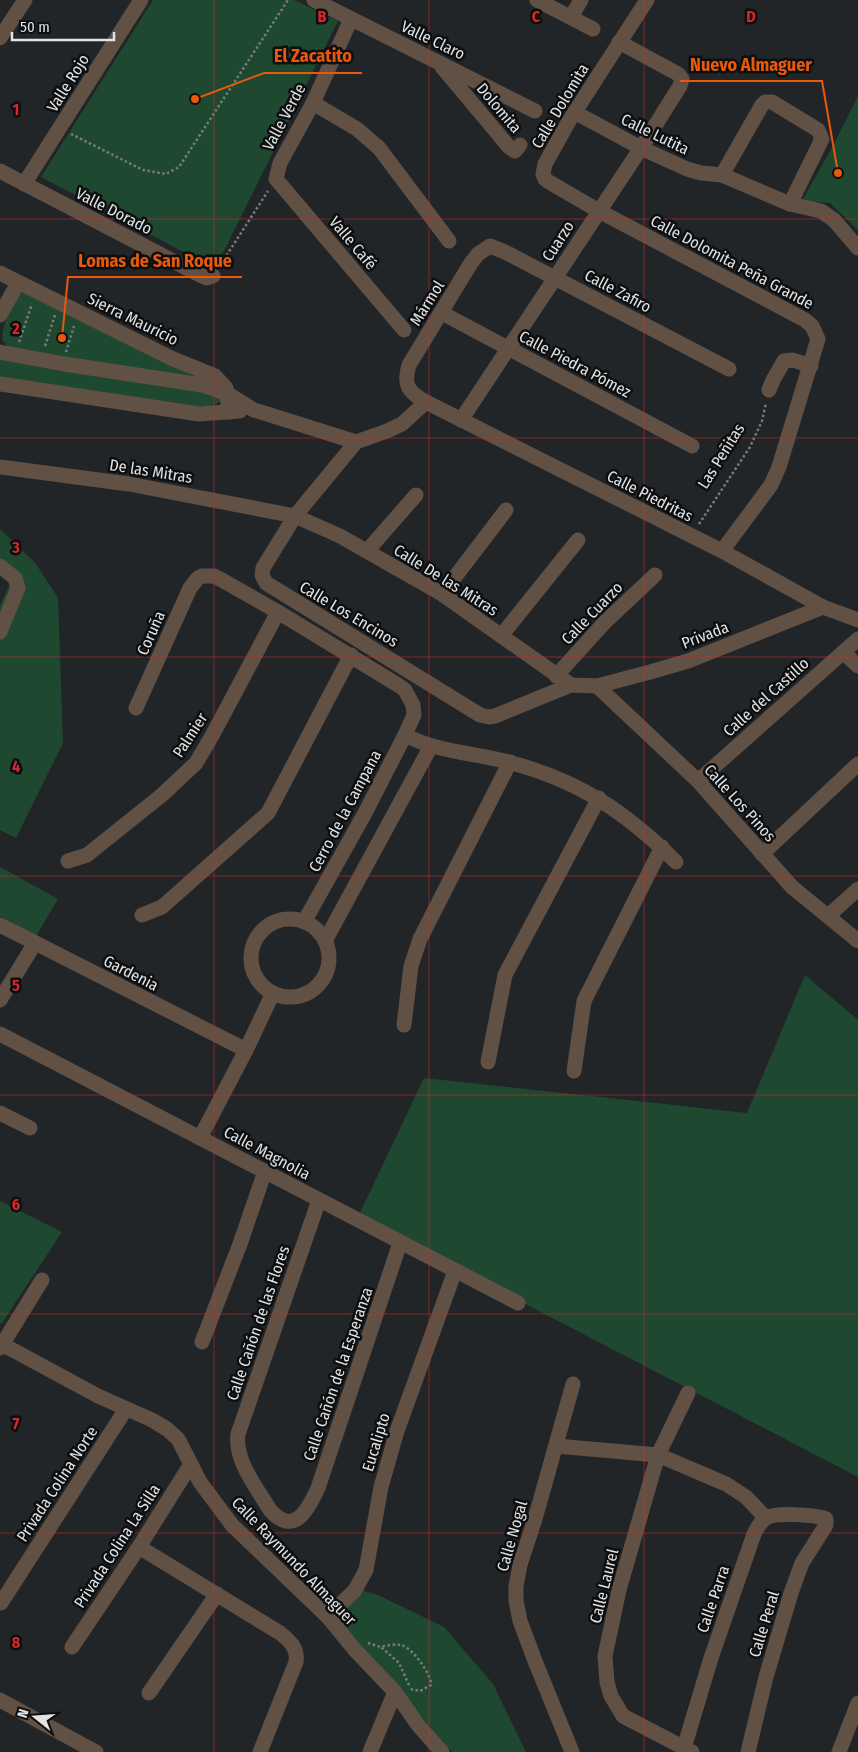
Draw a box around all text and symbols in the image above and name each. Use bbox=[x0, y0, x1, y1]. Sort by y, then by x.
text: B bbox=[318, 7, 327, 26]
text: C bbox=[532, 7, 541, 26]
text: D bbox=[746, 7, 756, 26]
scale bar bbox=[12, 10, 115, 42]
street label: Valle Claro bbox=[398, 16, 468, 64]
text: 50 m bbox=[20, 18, 50, 36]
callout: El Zacatito bbox=[264, 40, 362, 73]
text: El Zacatito bbox=[274, 45, 352, 67]
callout: Nuevo Almaguer bbox=[680, 48, 822, 81]
street label: Valle Rojo bbox=[43, 51, 93, 115]
text: Nuevo Almaguer bbox=[690, 54, 812, 76]
street label: Calle Dolomita bbox=[527, 60, 593, 152]
street label: Dolomita bbox=[473, 79, 526, 137]
street label: Valle Verde bbox=[259, 80, 309, 153]
text: 1 bbox=[13, 100, 19, 119]
street label: Calle Lutita bbox=[618, 109, 692, 159]
street label: Valle Dorado bbox=[73, 184, 155, 238]
street label: Calle Dolomita Peña Grande bbox=[647, 211, 817, 313]
street label: Valle Café bbox=[325, 213, 381, 274]
street label: Cuarzo bbox=[538, 217, 578, 265]
callout: Lomas de San Roque bbox=[68, 244, 242, 277]
text: Lomas de San Roque bbox=[78, 250, 232, 272]
street label: Calle Zafiro bbox=[581, 266, 655, 316]
street label: Mármol bbox=[406, 277, 448, 329]
street label: Sierra Mauricio bbox=[85, 289, 181, 349]
text: 2 bbox=[11, 319, 20, 338]
street label: Calle Piedra Pómez bbox=[516, 327, 634, 401]
street label: Las Peñitas bbox=[694, 420, 749, 492]
street label: De las Mitras bbox=[108, 455, 194, 487]
street label: Calle Piedritas bbox=[604, 466, 696, 526]
text: 3 bbox=[11, 538, 20, 557]
street label: Calle De las Mitras bbox=[390, 540, 502, 620]
street label: Calle Los Encinos bbox=[296, 577, 402, 651]
street label: Calle Cuarzo bbox=[557, 578, 627, 648]
street label: Coruña bbox=[133, 608, 169, 658]
street label: Privada bbox=[679, 617, 731, 653]
street label: Calle del Castillo bbox=[719, 654, 813, 740]
street label: Palmier bbox=[169, 709, 212, 761]
street label: Cerro de la Campana bbox=[305, 747, 385, 875]
text: 4 bbox=[12, 757, 20, 776]
street label: Calle Los Pinos bbox=[700, 760, 780, 846]
street label: Gardenia bbox=[100, 951, 162, 995]
text: 5 bbox=[12, 976, 20, 995]
street label: Calle Magnolia bbox=[221, 1122, 314, 1184]
text: 6 bbox=[12, 1195, 20, 1214]
street label: Calle Cañón de las Flores bbox=[223, 1243, 293, 1403]
street label: Calle Cañón de la Esperanza bbox=[299, 1284, 377, 1463]
street label: Eucalipto bbox=[358, 1410, 394, 1474]
text: 7 bbox=[13, 1414, 20, 1433]
street label: Privada Colina Norte bbox=[13, 1423, 101, 1545]
street label: Privada Colina La Silla bbox=[70, 1480, 164, 1611]
street label: Calle Raymundo Almaguer bbox=[228, 1493, 360, 1629]
street label: Calle Nogal bbox=[493, 1498, 531, 1574]
street label: Calle Laurel bbox=[586, 1547, 622, 1625]
street label: Calle Parra bbox=[693, 1563, 733, 1635]
street label: Calle Peral bbox=[745, 1588, 783, 1660]
text: 8 bbox=[12, 1633, 21, 1652]
north arrow bbox=[10, 1692, 60, 1742]
text: N bbox=[14, 1707, 32, 1720]

